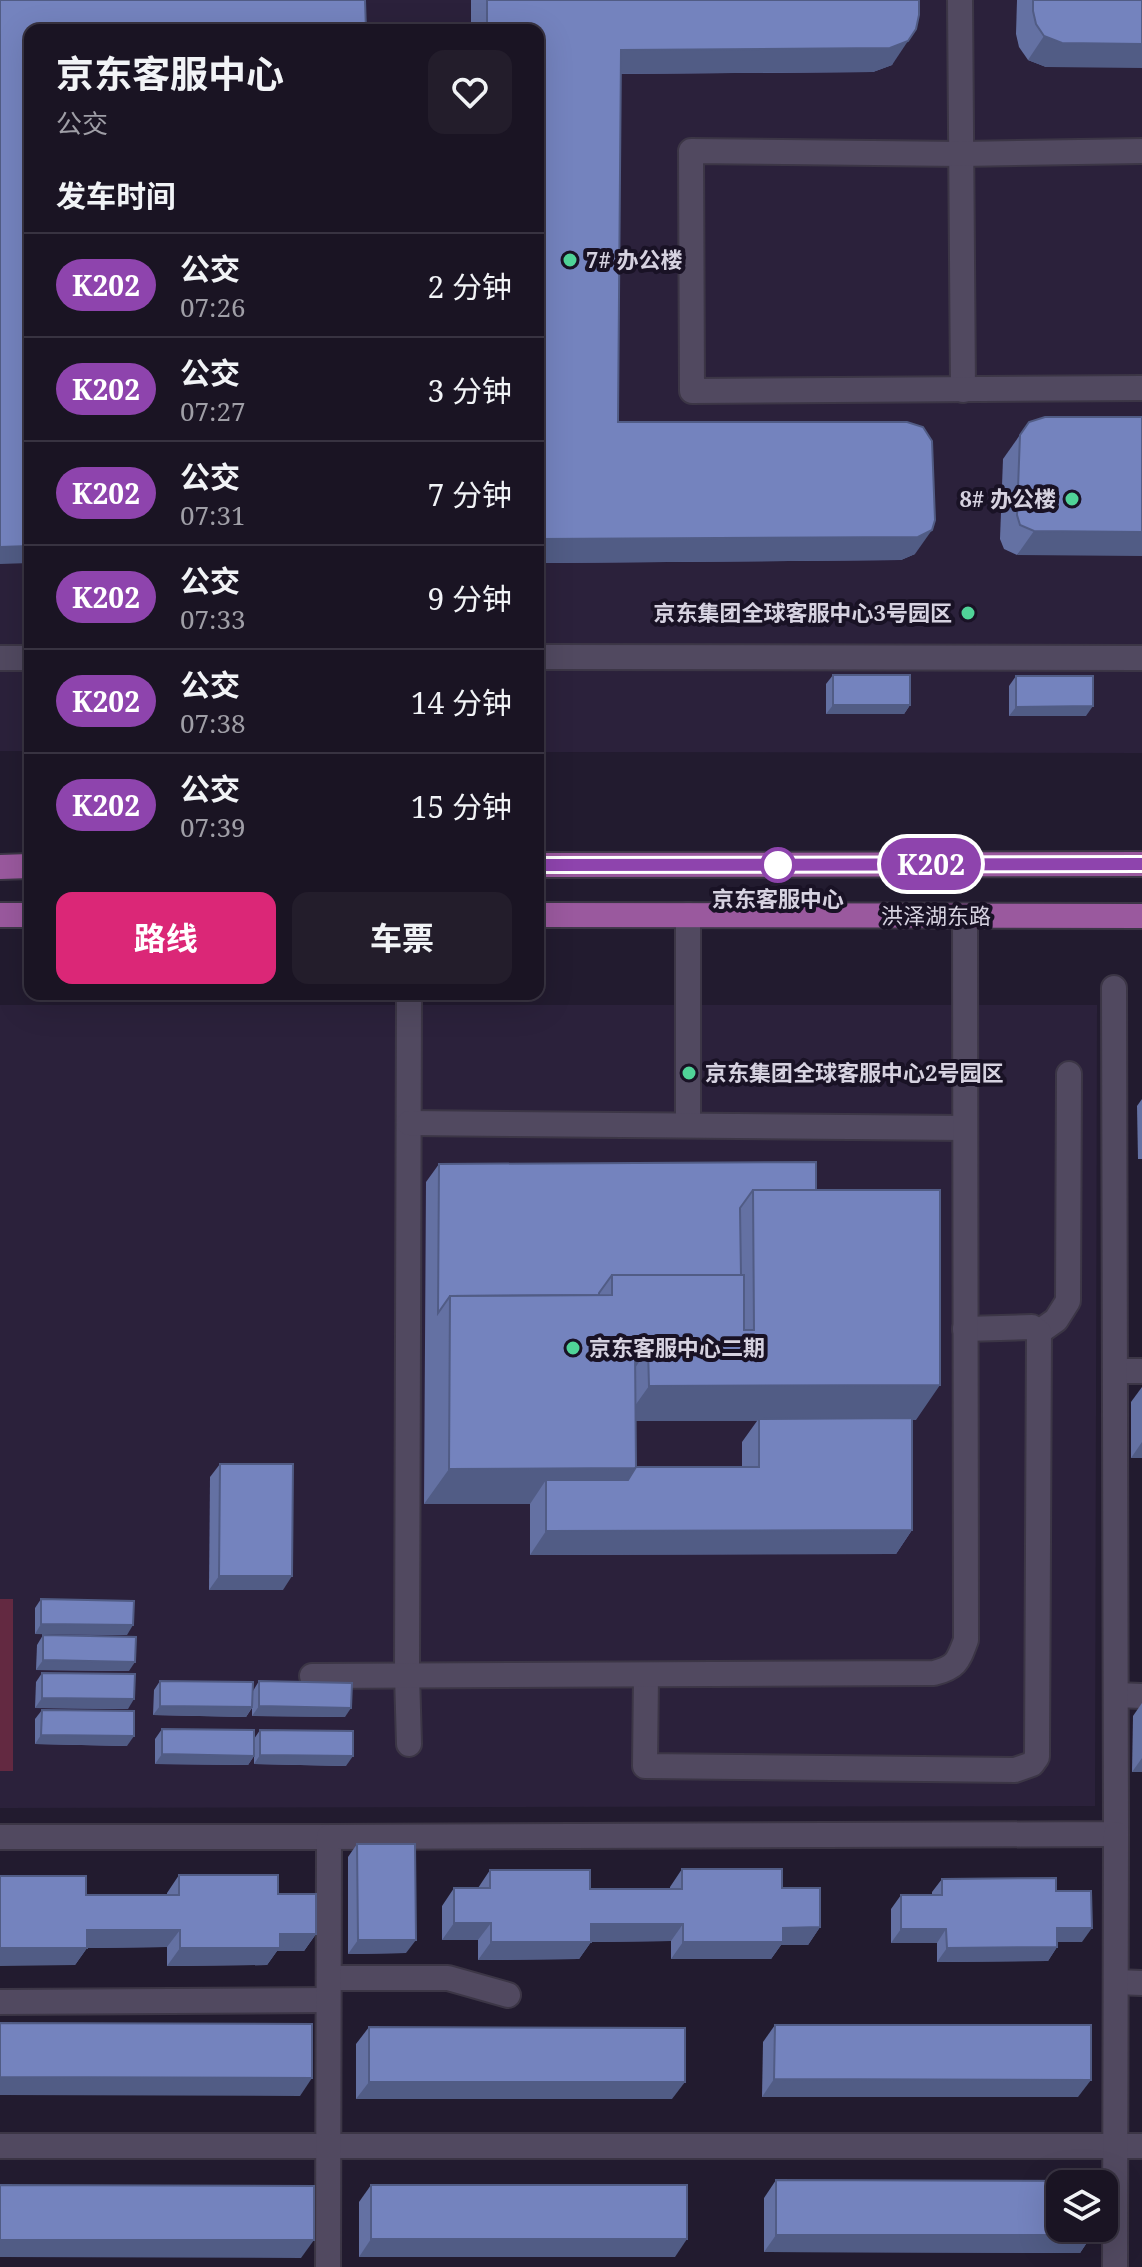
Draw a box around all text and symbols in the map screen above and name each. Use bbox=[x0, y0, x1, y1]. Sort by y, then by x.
text: 京东客服中心 bbox=[56, 47, 284, 99]
button: heart bbox=[428, 50, 512, 134]
text: 公交 bbox=[56, 105, 108, 141]
text: 发车时间 bbox=[56, 175, 176, 216]
place label: 7# 办公楼 bbox=[586, 244, 683, 274]
text: 公交 bbox=[180, 248, 240, 289]
marker: 7# 办公楼 bbox=[561, 251, 579, 269]
text: K202 bbox=[72, 266, 140, 304]
text: 2 分钟 bbox=[427, 266, 512, 307]
text: 07:26 bbox=[180, 289, 246, 325]
text: 公交 bbox=[180, 352, 240, 393]
text: K202 bbox=[72, 370, 140, 408]
text: 3 分钟 bbox=[427, 370, 512, 411]
text: 07:27 bbox=[180, 393, 246, 429]
text: 公交 bbox=[180, 456, 240, 497]
text: K202 bbox=[72, 474, 140, 512]
text: 7 分钟 bbox=[427, 474, 512, 515]
place label: 8# 办公楼 bbox=[959, 483, 1056, 513]
marker: 8# 办公楼 bbox=[1063, 490, 1081, 508]
text: 07:31 bbox=[180, 497, 246, 533]
text: 公交 bbox=[180, 560, 240, 601]
text: K202 bbox=[72, 578, 140, 616]
text: 9 分钟 bbox=[427, 578, 512, 619]
place label: 京东集团全球客服中心3号园区 bbox=[654, 597, 952, 627]
text: 07:33 bbox=[180, 601, 246, 637]
marker: 京东集团全球客服中心3号园区 bbox=[959, 604, 977, 622]
text: 公交 bbox=[180, 664, 240, 705]
text: K202 bbox=[72, 682, 140, 720]
text: 14 分钟 bbox=[411, 682, 512, 723]
text: 07:38 bbox=[180, 705, 246, 741]
text: 公交 bbox=[180, 768, 240, 809]
text: K202 bbox=[72, 786, 140, 824]
text: 15 分钟 bbox=[411, 786, 512, 827]
text: 07:39 bbox=[180, 809, 246, 845]
line badge: K202 bbox=[875, 838, 987, 890]
text: K202 bbox=[897, 845, 965, 883]
marker: 京东客服中心 bbox=[761, 848, 795, 882]
place label: 京东客服中心 bbox=[712, 883, 844, 913]
button: 路线 bbox=[56, 892, 276, 984]
button: 车票 bbox=[292, 892, 512, 984]
street label: 洪泽湖东路 bbox=[881, 900, 991, 930]
place label: 京东集团全球客服中心2号园区 bbox=[705, 1057, 1003, 1087]
marker: 京东集团全球客服中心2号园区 bbox=[680, 1064, 698, 1082]
place label: 京东客服中心二期 bbox=[589, 1332, 765, 1362]
marker: 京东客服中心二期 bbox=[564, 1339, 582, 1357]
map controls bbox=[1046, 2170, 1118, 2242]
button: layers bbox=[1046, 2170, 1118, 2242]

